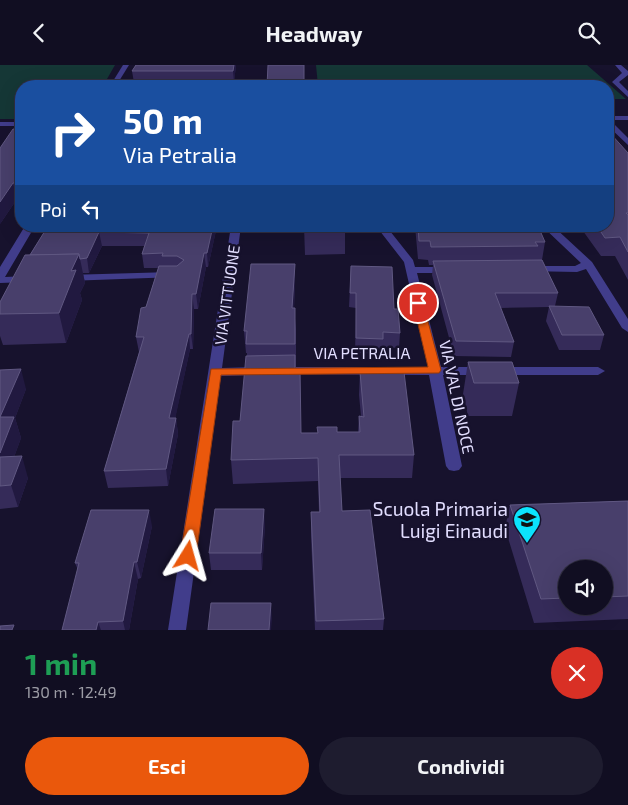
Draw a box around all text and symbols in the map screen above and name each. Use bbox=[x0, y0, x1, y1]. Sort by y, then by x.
icon: back bbox=[25, 19, 53, 47]
icon: search bbox=[575, 19, 603, 47]
text: Headway bbox=[266, 20, 362, 46]
text: 50 m bbox=[123, 99, 203, 141]
icon: right bbox=[40, 100, 105, 165]
text: Via Petralia bbox=[123, 141, 237, 167]
icon: left bbox=[77, 195, 105, 223]
text: Poi bbox=[40, 198, 67, 221]
street label: VIA VITTUONE bbox=[210, 244, 243, 346]
pin bbox=[397, 282, 439, 324]
icon: arrive bbox=[404, 289, 432, 317]
street label: VIA VAL DI NOCE bbox=[436, 338, 479, 455]
street label: VIA PETRALIA bbox=[314, 343, 411, 362]
place label: Scuola Primaria Luigi Einaudi bbox=[373, 497, 508, 542]
school or university icon: Scuola Primaria Luigi Einaudi bbox=[512, 505, 542, 544]
position arrow bbox=[161, 529, 213, 581]
map controls bbox=[558, 560, 613, 615]
button: sound bbox=[558, 560, 613, 615]
text: 1 min bbox=[25, 645, 97, 681]
button: close bbox=[551, 647, 603, 699]
text: 130 m · 12:49 bbox=[25, 682, 117, 701]
button: Esci bbox=[25, 737, 309, 795]
button: Condividi bbox=[319, 737, 603, 795]

